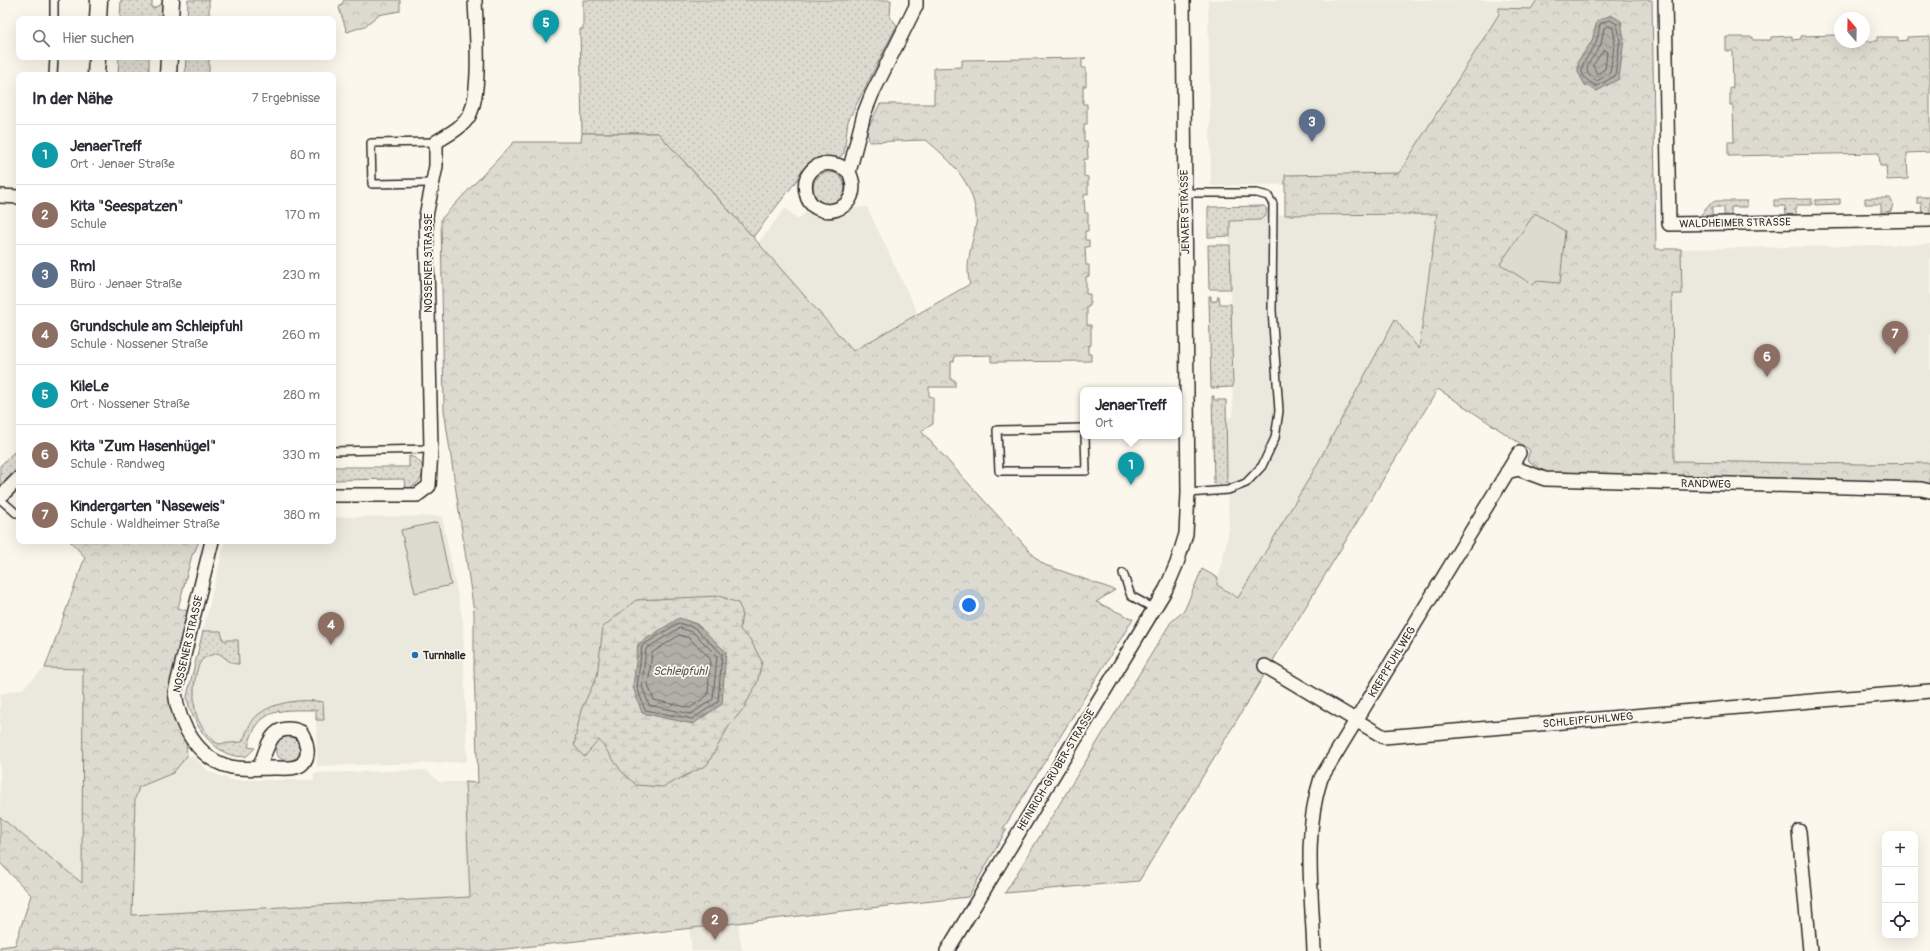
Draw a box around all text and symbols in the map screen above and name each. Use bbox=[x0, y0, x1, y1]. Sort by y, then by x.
pin: 5 bbox=[533, 10, 559, 43]
north arrow bbox=[1834, 12, 1870, 48]
search box bbox=[16, 16, 336, 60]
icon: search bbox=[30, 27, 52, 49]
text: Hier suchen bbox=[62, 29, 134, 48]
text: In der Nähe bbox=[32, 88, 113, 109]
text: 7 Ergebnisse bbox=[252, 90, 320, 106]
pin: 3 bbox=[1299, 109, 1325, 142]
text: JenaerTreff bbox=[70, 137, 142, 156]
text: 1 bbox=[42, 147, 48, 163]
text: 80 m bbox=[290, 147, 320, 163]
text: Ort · Jenaer Straße bbox=[70, 156, 175, 172]
street label: JENAER STRASSE bbox=[1178, 169, 1192, 255]
text: Kita "Seespatzen" bbox=[70, 197, 183, 216]
text: 2 bbox=[41, 207, 49, 223]
text: 170 m bbox=[285, 207, 320, 223]
street label: NOSSENER STRASSE bbox=[422, 213, 435, 313]
text: Schule bbox=[70, 216, 106, 232]
street label: WALDHEIMER STRASSE bbox=[1679, 216, 1791, 230]
text: Rml bbox=[70, 257, 96, 276]
text: 3 bbox=[41, 267, 49, 283]
text: 230 m bbox=[283, 267, 320, 283]
text: Büro · Jenaer Straße bbox=[70, 276, 182, 292]
text: Grundschule am Schleipfuhl bbox=[70, 317, 243, 336]
pin: 7 bbox=[1882, 321, 1908, 354]
text: 4 bbox=[41, 327, 49, 343]
text: 260 m bbox=[282, 327, 320, 343]
text: Schule · Nossener Straße bbox=[70, 336, 208, 352]
pin: 6 bbox=[1754, 344, 1780, 377]
text: KileLe bbox=[70, 377, 109, 396]
text: 5 bbox=[41, 387, 49, 403]
text: 280 m bbox=[283, 387, 320, 403]
popup bbox=[1080, 387, 1182, 439]
text: Ort · Nossener Straße bbox=[70, 396, 190, 412]
text: JenaerTreff bbox=[1095, 396, 1167, 415]
text: Ort bbox=[1095, 415, 1113, 431]
text: Kita "Zum Hasenhügel" bbox=[70, 437, 216, 456]
text: 6 bbox=[41, 447, 49, 463]
text: 330 m bbox=[282, 447, 320, 463]
pin: 1 bbox=[1118, 452, 1144, 485]
text: Schule · Randweg bbox=[70, 456, 165, 472]
street label: RANDWEG bbox=[1681, 477, 1731, 491]
text: Kindergarten "Naseweis" bbox=[70, 497, 225, 516]
text: 7 bbox=[42, 507, 48, 523]
text: 380 m bbox=[283, 507, 320, 523]
text: Schule · Waldheimer Straße bbox=[70, 516, 220, 532]
street label: NOSSENER STRASSE bbox=[170, 594, 206, 694]
your location bbox=[959, 595, 979, 615]
pin: 4 bbox=[318, 612, 344, 645]
street label: KREPPFUHLWEG bbox=[1366, 624, 1418, 700]
place label: Turnhalle bbox=[422, 649, 466, 662]
marker: Turnhalle bbox=[410, 650, 420, 660]
water label: Schleipfuhl bbox=[653, 664, 708, 679]
street label: HEINRICH-GRÜBER-STRASSE bbox=[1014, 706, 1098, 833]
street label: SCHLEIPFUHLWEG bbox=[1542, 710, 1634, 730]
map controls bbox=[1882, 831, 1918, 939]
button: + bbox=[1882, 831, 1918, 867]
button: − bbox=[1882, 867, 1918, 903]
button: locate bbox=[1882, 903, 1918, 939]
pin: 2 bbox=[702, 907, 728, 940]

